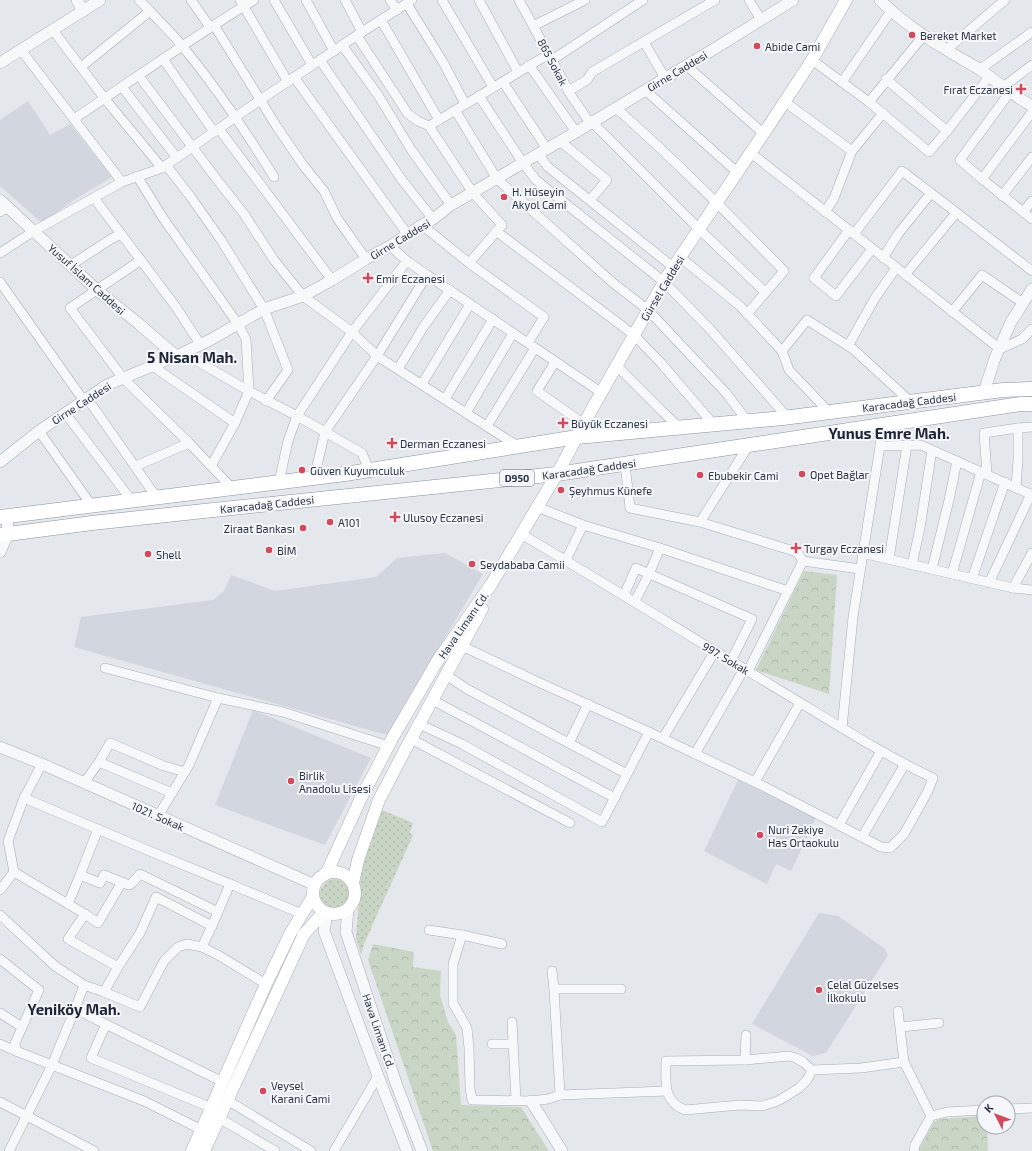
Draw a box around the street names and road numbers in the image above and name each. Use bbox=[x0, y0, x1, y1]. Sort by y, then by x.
street label: 865 Sokak bbox=[535, 36, 571, 88]
street label: Girne Caddesi bbox=[645, 48, 709, 94]
street label: Girne Caddesi bbox=[368, 216, 432, 262]
street label: Yusuf İslam Caddesi bbox=[46, 241, 128, 317]
street label: Gürsel Caddesi bbox=[637, 253, 687, 323]
street label: Girne Caddesi bbox=[49, 379, 113, 427]
street label: Karacadağ Caddesi bbox=[861, 390, 957, 414]
street label: Karacadağ Caddesi bbox=[541, 456, 637, 482]
road number: D950 bbox=[500, 470, 534, 486]
street label: Karacadağ Caddesi bbox=[219, 493, 315, 515]
street label: Hava Limanı Cd. bbox=[435, 589, 491, 661]
street label: 997. Sokak bbox=[700, 639, 752, 677]
street label: 1021. Sokak bbox=[130, 799, 187, 834]
street label: Hava Limanı Cd. bbox=[360, 992, 398, 1070]

